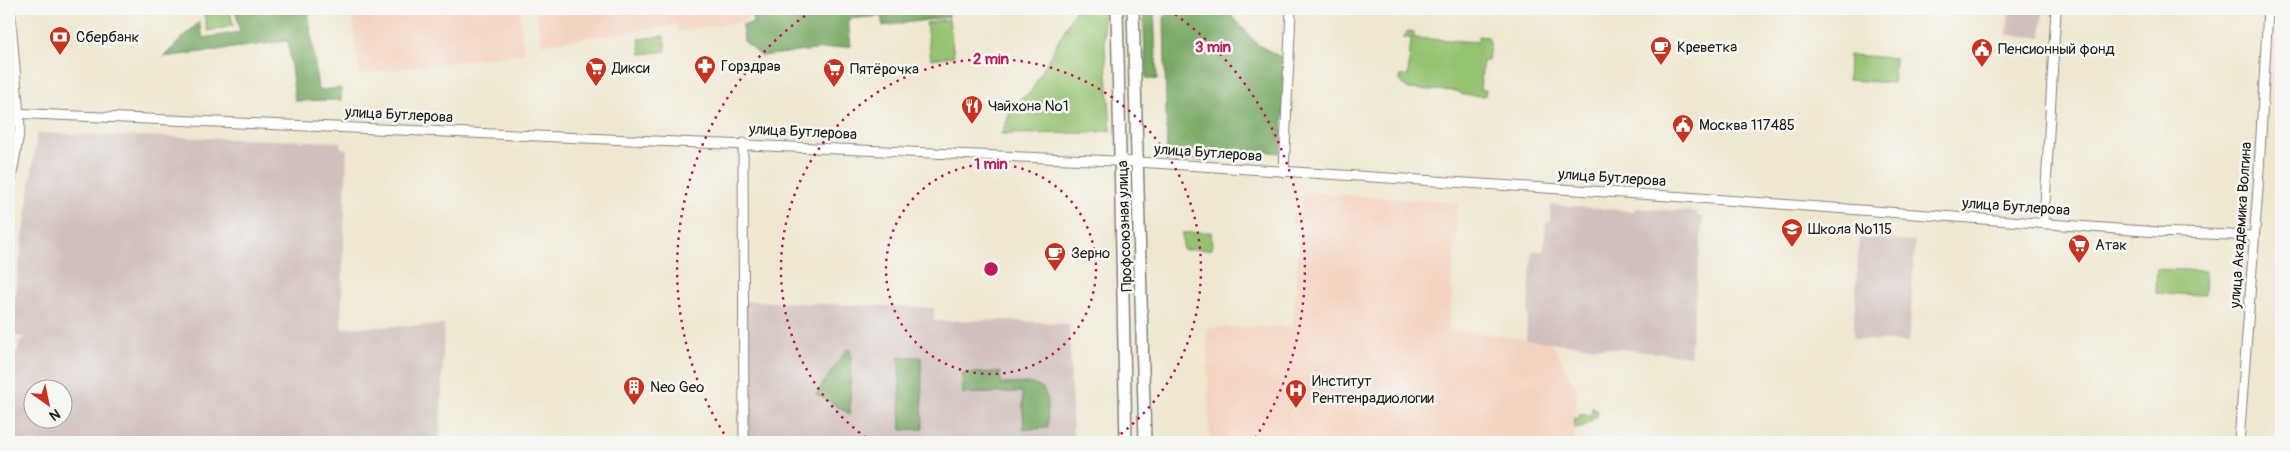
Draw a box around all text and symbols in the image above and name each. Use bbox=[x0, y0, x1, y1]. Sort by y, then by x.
bank icon: Сбербанк bbox=[48, 25, 72, 56]
place label: Сбербанк bbox=[76, 28, 139, 47]
cafe icon: Креветка bbox=[1649, 35, 1673, 66]
public building icon: Пенсионный фонд bbox=[1970, 37, 1994, 68]
text: 3 min bbox=[1195, 38, 1231, 57]
place label: Креветка bbox=[1677, 38, 1737, 57]
place label: Пенсионный фонд bbox=[1998, 40, 2114, 59]
text: 2 min bbox=[973, 50, 1009, 69]
pharmacy icon: Горздрав bbox=[693, 54, 717, 85]
supermarket icon: Дикси bbox=[584, 56, 608, 87]
place label: Горздрав bbox=[721, 57, 781, 76]
supermarket icon: Пятёрочка bbox=[822, 57, 846, 88]
place label: Дикси bbox=[611, 59, 650, 78]
place label: Пятёрочка bbox=[850, 60, 919, 79]
restaurant icon: Чайхона №1 bbox=[960, 94, 984, 125]
place label: Чайхона №1 bbox=[988, 97, 1069, 116]
street label: улица Бутлерова bbox=[343, 103, 454, 127]
public building icon: Москва 117485 bbox=[1671, 113, 1695, 144]
place label: Москва 117485 bbox=[1699, 116, 1795, 135]
street label: улица Бутлерова bbox=[747, 120, 858, 144]
street label: улица Бутлерова bbox=[1152, 140, 1263, 166]
street label: улица Академика Волгина bbox=[2226, 141, 2256, 310]
text: 1 min bbox=[974, 155, 1008, 174]
street label: Профсоюзная улица bbox=[1113, 160, 1137, 292]
street label: улица Бутлерова bbox=[1556, 165, 1667, 191]
street label: улица Бутлерова bbox=[1960, 194, 2071, 220]
school or university icon: Школа №115 bbox=[1780, 217, 1804, 248]
place label: Школа №115 bbox=[1808, 220, 1892, 239]
supermarket icon: Атак bbox=[2067, 233, 2091, 264]
place label: Атак bbox=[2095, 236, 2127, 255]
cafe icon: Зерно bbox=[1043, 241, 1067, 272]
place label: Зерно bbox=[1071, 244, 1110, 263]
centre of rings bbox=[982, 260, 1000, 278]
place label: Институт Рентгенрадиологии bbox=[1312, 372, 1434, 408]
building icon: Neo Geo bbox=[622, 375, 646, 406]
north arrow bbox=[22, 378, 72, 428]
place label: Neo Geo bbox=[650, 378, 704, 397]
hospital icon: Институт Рентгенрадиологии bbox=[1284, 378, 1308, 409]
text: N bbox=[46, 405, 63, 424]

